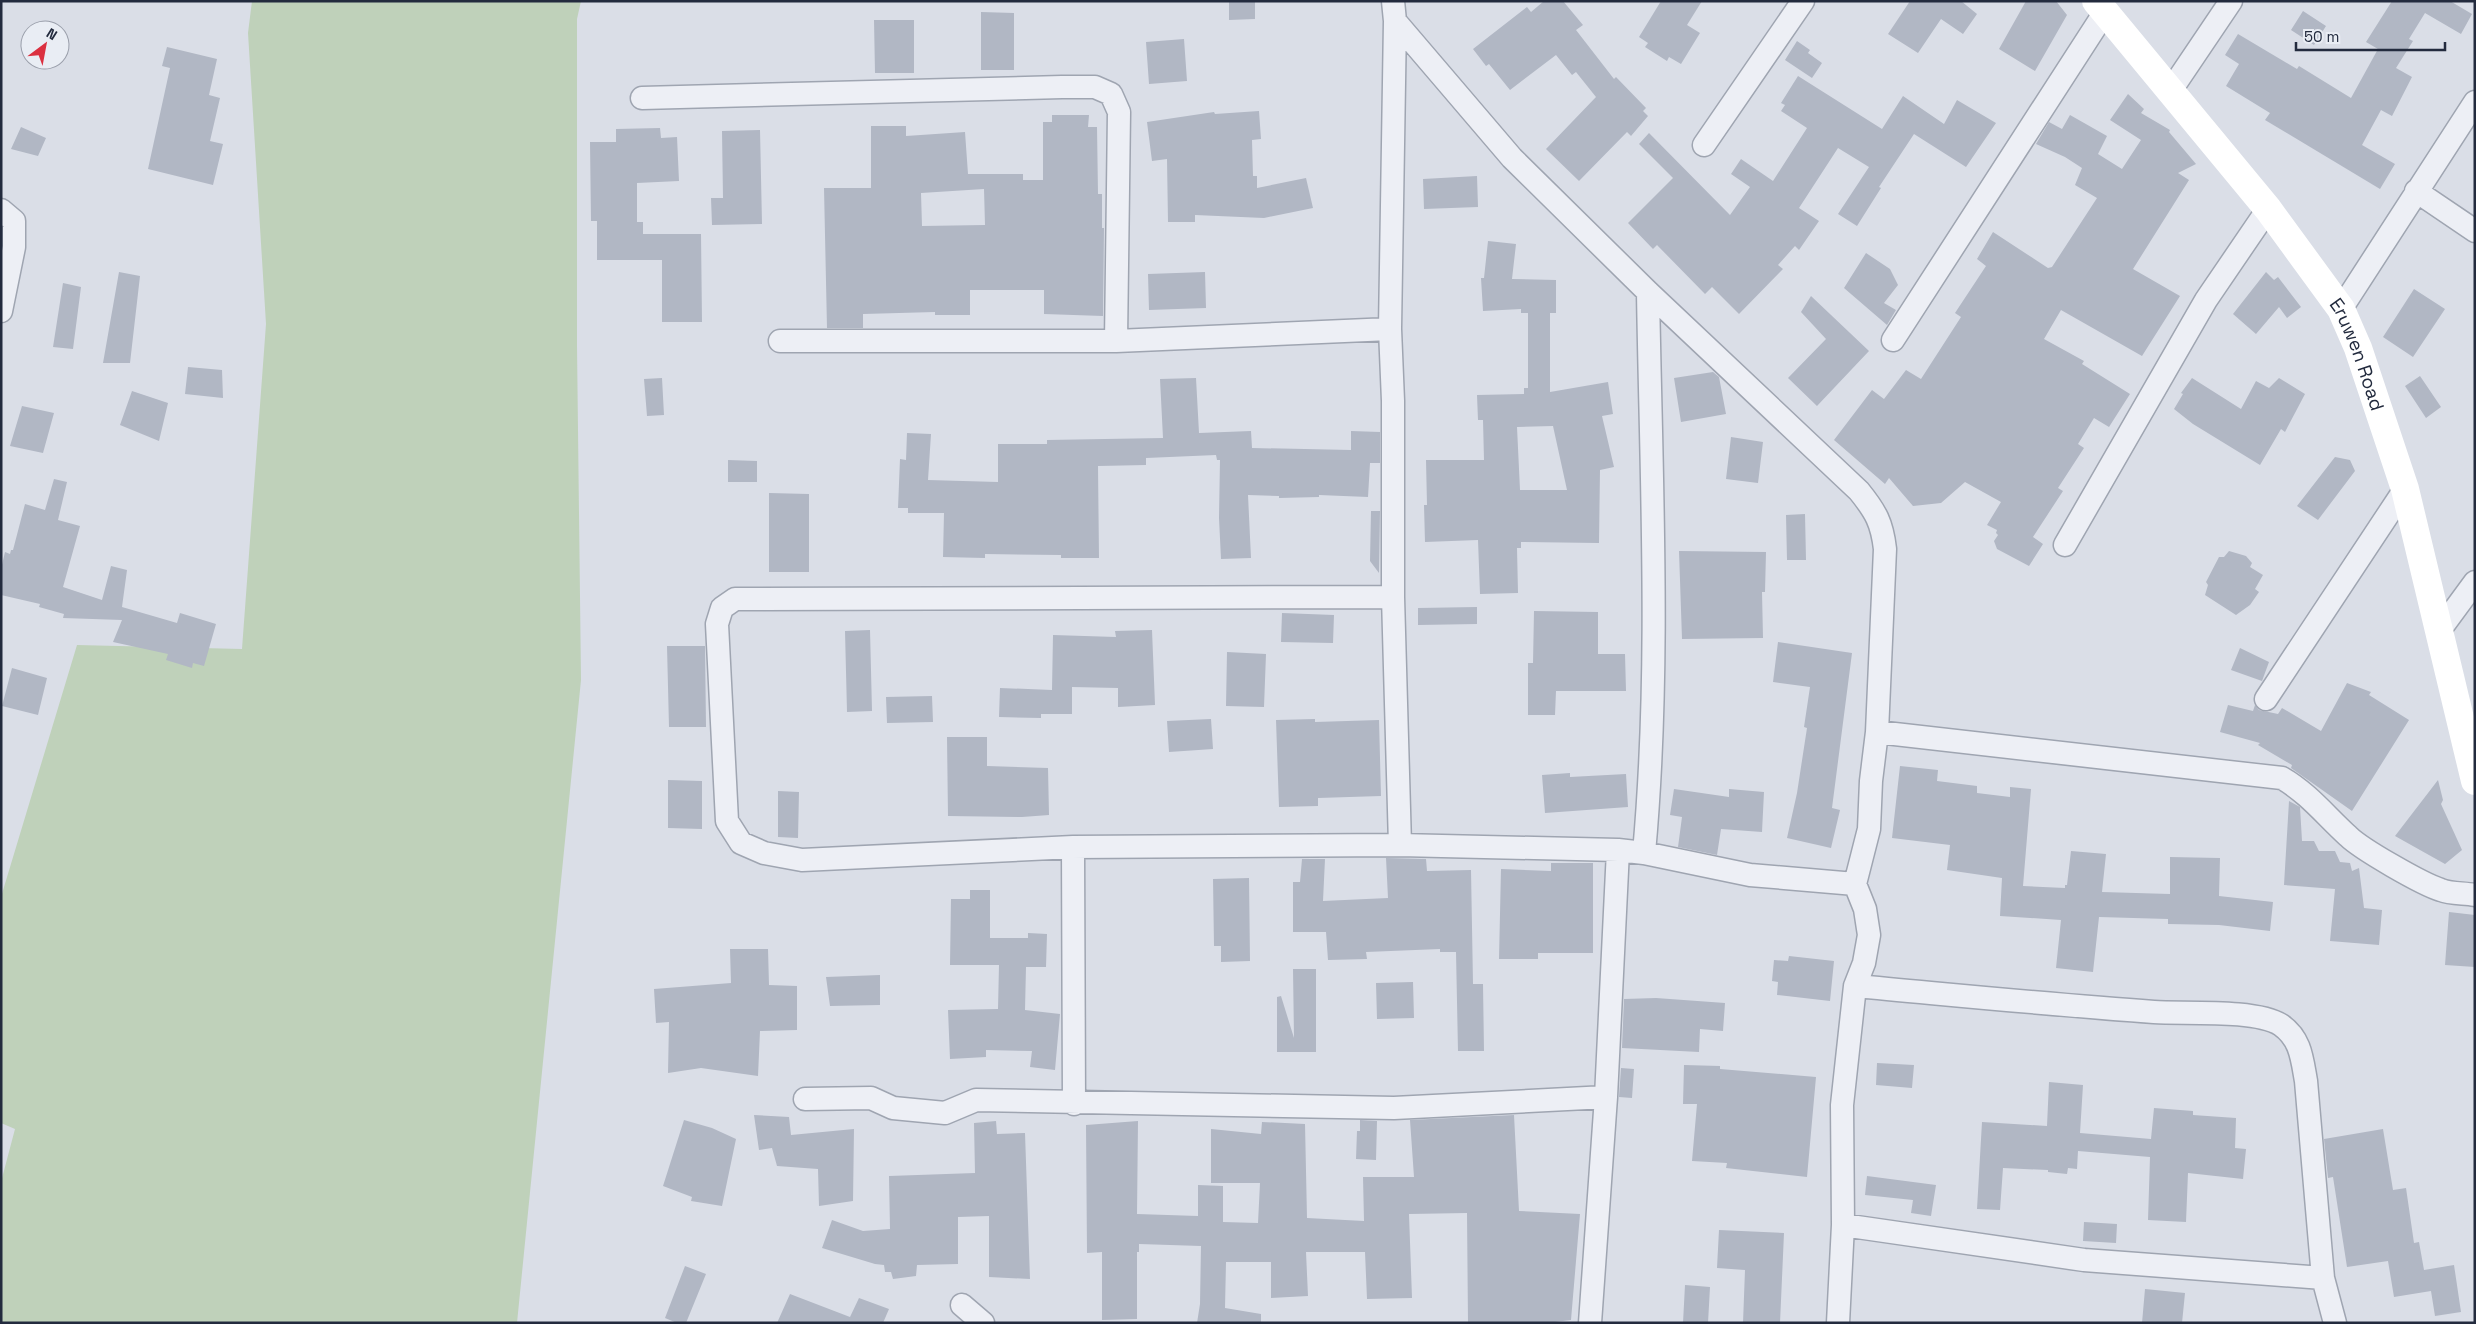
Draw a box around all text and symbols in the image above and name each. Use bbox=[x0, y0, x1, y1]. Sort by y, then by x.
north arrow bbox=[20, 20, 70, 70]
scale bar bbox=[2296, 20, 2445, 52]
text: N bbox=[43, 24, 61, 44]
text: 50 m bbox=[2304, 27, 2339, 46]
street label: Eruwen Road bbox=[2324, 293, 2390, 414]

